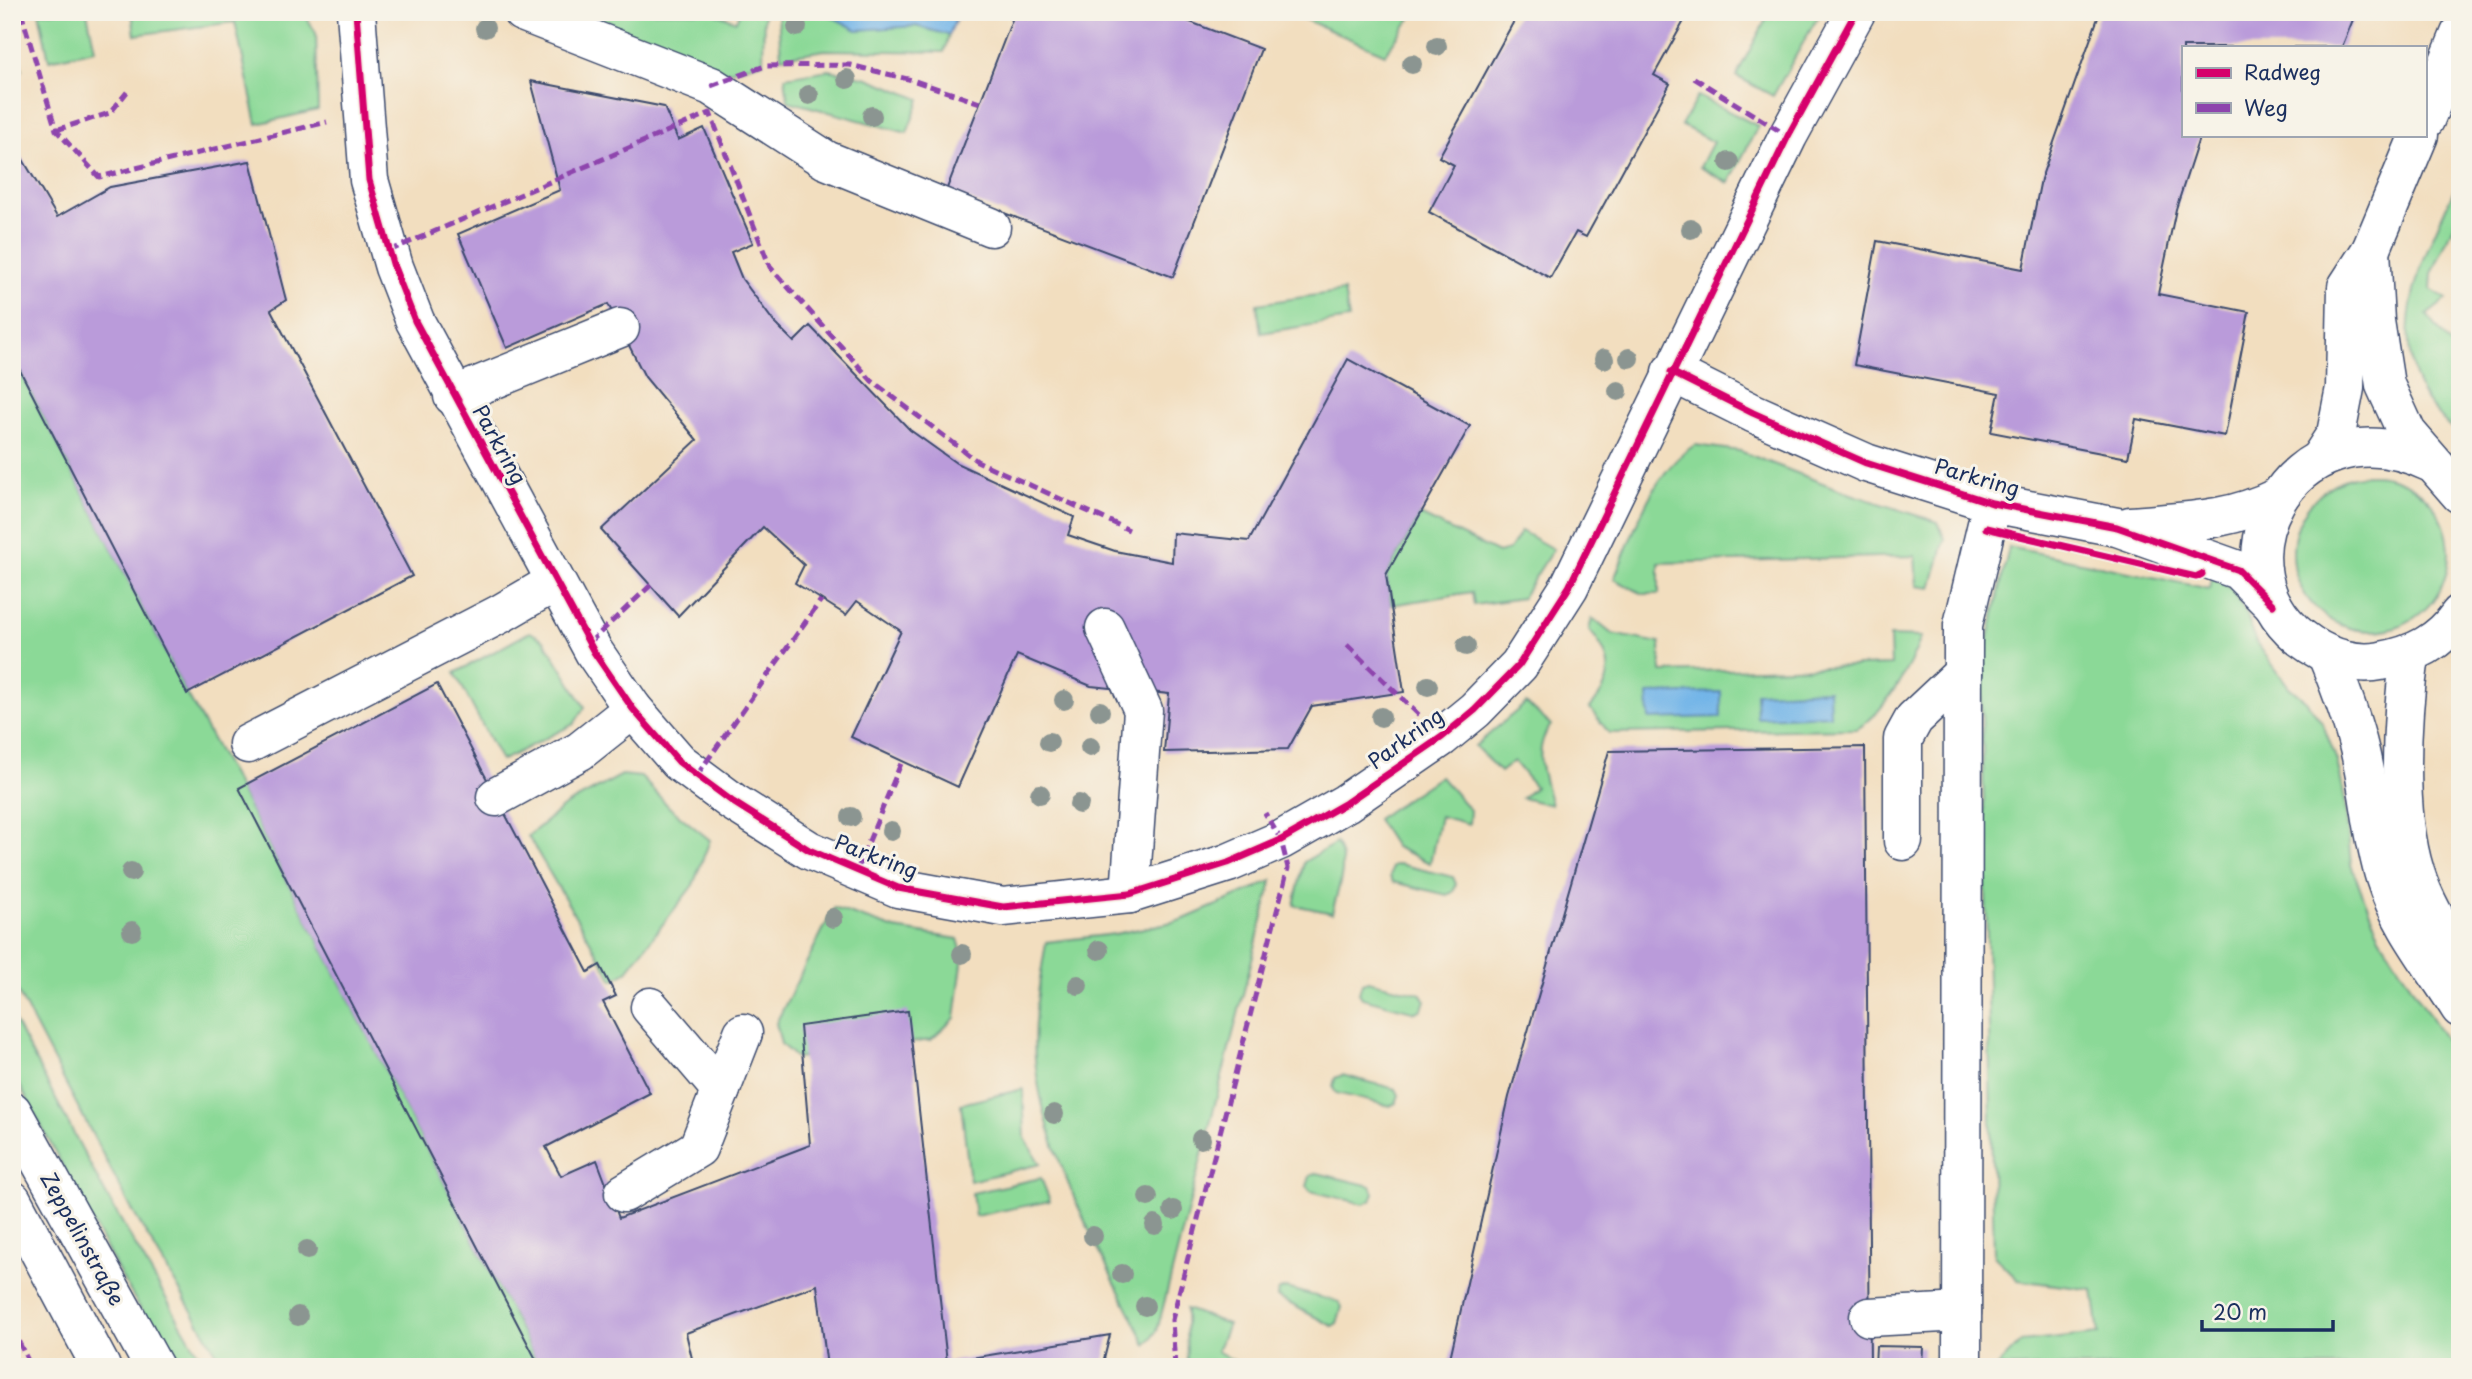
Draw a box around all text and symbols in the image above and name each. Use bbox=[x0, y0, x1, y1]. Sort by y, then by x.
legend bbox=[2182, 46, 2426, 136]
text: Radweg bbox=[2244, 55, 2321, 87]
text: Weg bbox=[2244, 91, 2288, 123]
street label: Parkring bbox=[466, 398, 536, 490]
street label: Parkring bbox=[1931, 449, 2024, 503]
street label: Parkring bbox=[1360, 699, 1449, 776]
street label: Parkring bbox=[830, 825, 923, 886]
street label: Zeppelinstraße bbox=[34, 1165, 134, 1311]
scale bar bbox=[2202, 1288, 2334, 1332]
text: 20 m bbox=[2213, 1295, 2267, 1327]

